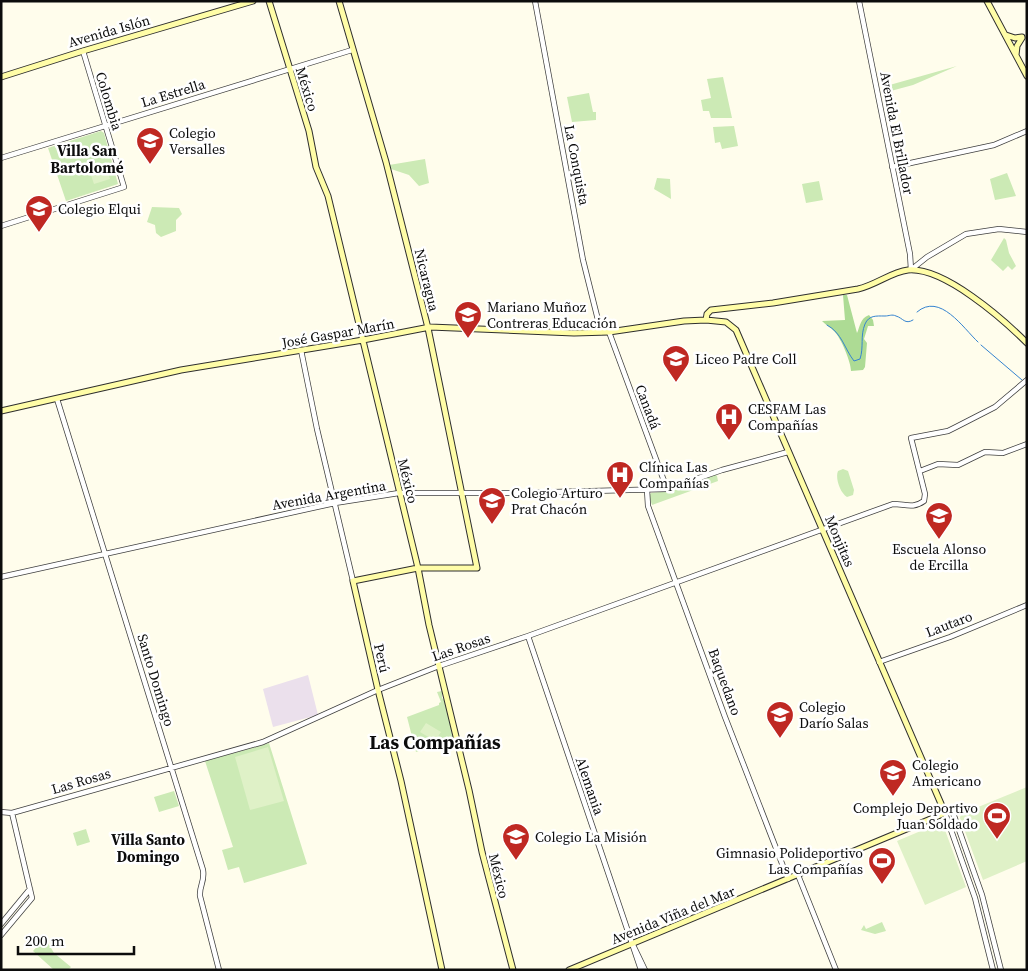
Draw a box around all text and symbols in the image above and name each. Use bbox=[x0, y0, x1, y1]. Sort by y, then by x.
street label: Avenida Islón bbox=[66, 10, 153, 52]
street label: México bbox=[291, 64, 323, 114]
street label: Colombia bbox=[91, 69, 128, 134]
street label: Avenida El Brillador bbox=[875, 70, 919, 196]
street label: La Estrella bbox=[139, 74, 208, 112]
place label: Colegio Versalles bbox=[169, 123, 225, 159]
street label: La Conquista bbox=[559, 123, 595, 208]
school or university icon: Colegio Versalles bbox=[135, 126, 165, 165]
district label: Villa San Bartolomé bbox=[50, 140, 124, 178]
school or university icon: Colegio Elqui bbox=[24, 194, 54, 233]
place label: Colegio Elqui bbox=[58, 199, 141, 219]
street label: Nicaragua bbox=[410, 247, 445, 314]
place label: Mariano Muñoz Contreras Educación bbox=[487, 297, 618, 333]
school or university icon: Mariano Muñoz Contreras Educación bbox=[453, 300, 483, 339]
street label: José Gaspar Marín bbox=[279, 313, 396, 353]
school or university icon: Liceo Padre Coll bbox=[661, 344, 691, 383]
place label: Liceo Padre Coll bbox=[695, 349, 797, 369]
street label: Canadá bbox=[630, 382, 666, 433]
place label: CESFAM Las Compañías bbox=[748, 399, 826, 435]
hospital icon: CESFAM Las Compañías bbox=[714, 402, 744, 441]
street label: México bbox=[393, 456, 423, 506]
place label: Clínica Las Compañías bbox=[639, 457, 709, 493]
hospital icon: Clínica Las Compañías bbox=[605, 460, 635, 499]
street label: Avenida Argentina bbox=[270, 475, 388, 515]
place label: Colegio Arturo Prat Chacón bbox=[511, 483, 603, 519]
school or university icon: Colegio Arturo Prat Chacón bbox=[477, 486, 507, 525]
school or university icon: Escuela Alonso de Ercilla bbox=[924, 501, 954, 540]
street label: Monjitas bbox=[820, 512, 860, 570]
place label: Escuela Alonso de Ercilla bbox=[892, 539, 986, 575]
street label: Lautaro bbox=[923, 606, 976, 642]
street label: Las Rosas bbox=[429, 628, 493, 666]
street label: Santo Domingo bbox=[132, 631, 180, 729]
street label: Perú bbox=[369, 642, 395, 674]
street label: Baquedano bbox=[704, 646, 746, 719]
place label: Colegio Darío Salas bbox=[799, 697, 869, 733]
school or university icon: Colegio Darío Salas bbox=[765, 700, 795, 739]
district label: Las Compañías bbox=[369, 729, 501, 755]
street label: Alemania bbox=[571, 754, 610, 818]
place label: Colegio Americano bbox=[912, 755, 982, 791]
school or university icon: Colegio Americano bbox=[878, 758, 908, 797]
street label: Las Rosas bbox=[49, 763, 113, 799]
place label: Complejo Deportivo Juan Soldado bbox=[853, 798, 978, 834]
sports icon: Complejo Deportivo Juan Soldado bbox=[982, 801, 1012, 840]
school or university icon: Colegio La Misión bbox=[501, 822, 531, 861]
place label: Colegio La Misión bbox=[535, 827, 648, 847]
district label: Villa Santo Domingo bbox=[111, 829, 185, 867]
place label: Gimnasio Polideportivo Las Compañías bbox=[716, 843, 863, 879]
sports icon: Gimnasio Polideportivo Las Compañías bbox=[867, 846, 897, 885]
street label: México bbox=[484, 851, 514, 901]
street label: Avenida Viña del Mar bbox=[608, 881, 738, 949]
scale bar bbox=[18, 924, 134, 956]
text: 200 m bbox=[25, 930, 65, 951]

